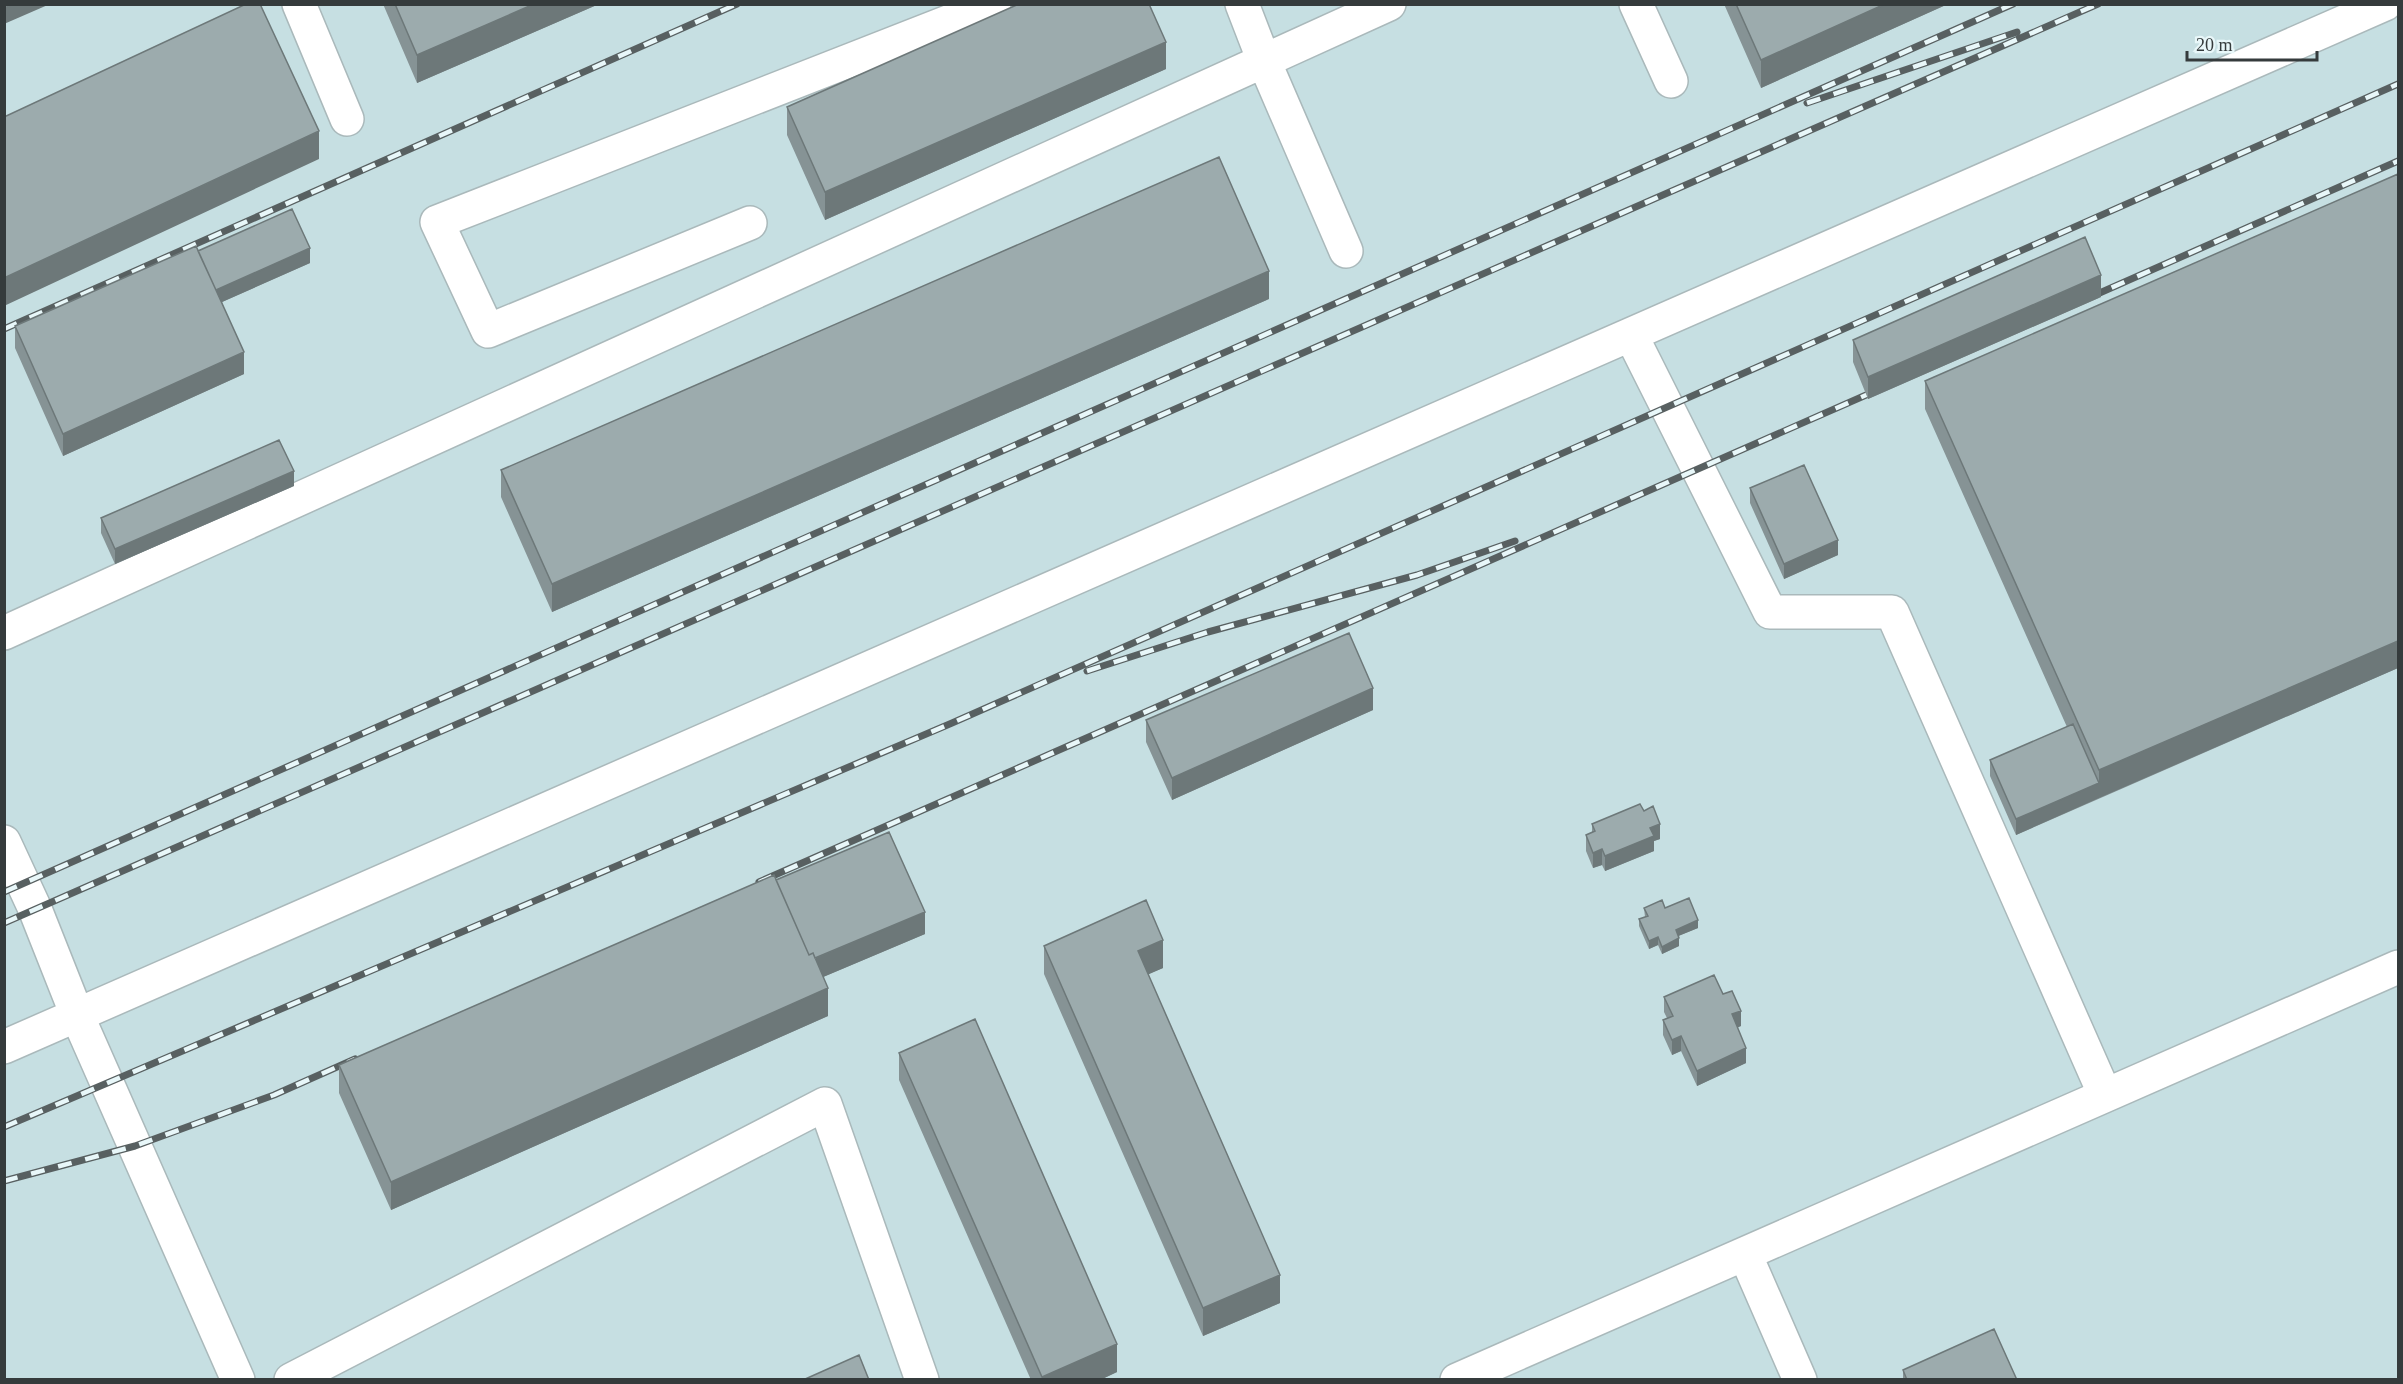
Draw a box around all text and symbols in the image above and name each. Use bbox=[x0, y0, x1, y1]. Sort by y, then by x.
scale bar bbox=[2187, 24, 2318, 62]
text: 20 m bbox=[2196, 35, 2233, 55]

